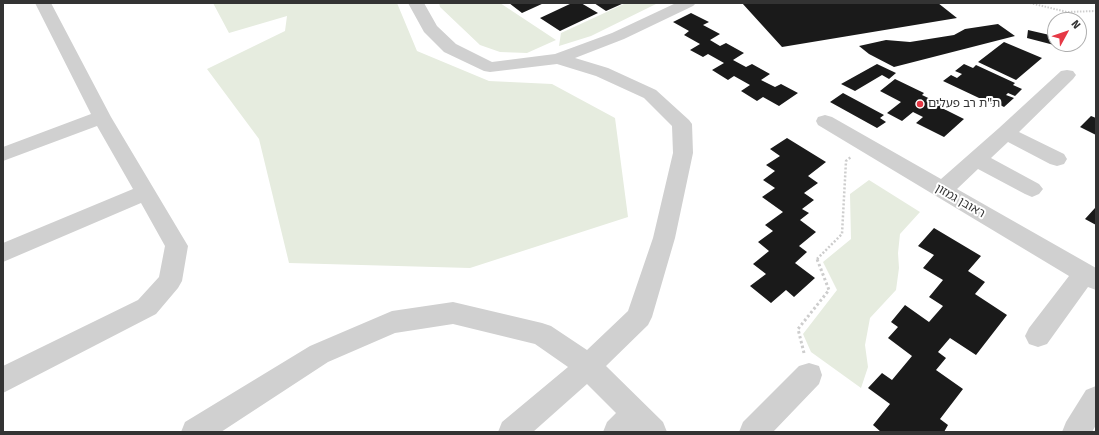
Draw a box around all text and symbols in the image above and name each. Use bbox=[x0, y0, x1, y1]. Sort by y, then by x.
north arrow bbox=[1047, 12, 1087, 52]
text: N bbox=[1068, 18, 1083, 32]
place label: ת"ת רב פעלים bbox=[928, 97, 1000, 111]
marker: ת"ת רב פעלים bbox=[915, 99, 925, 109]
street label: ראובן גמזון bbox=[933, 181, 987, 221]

